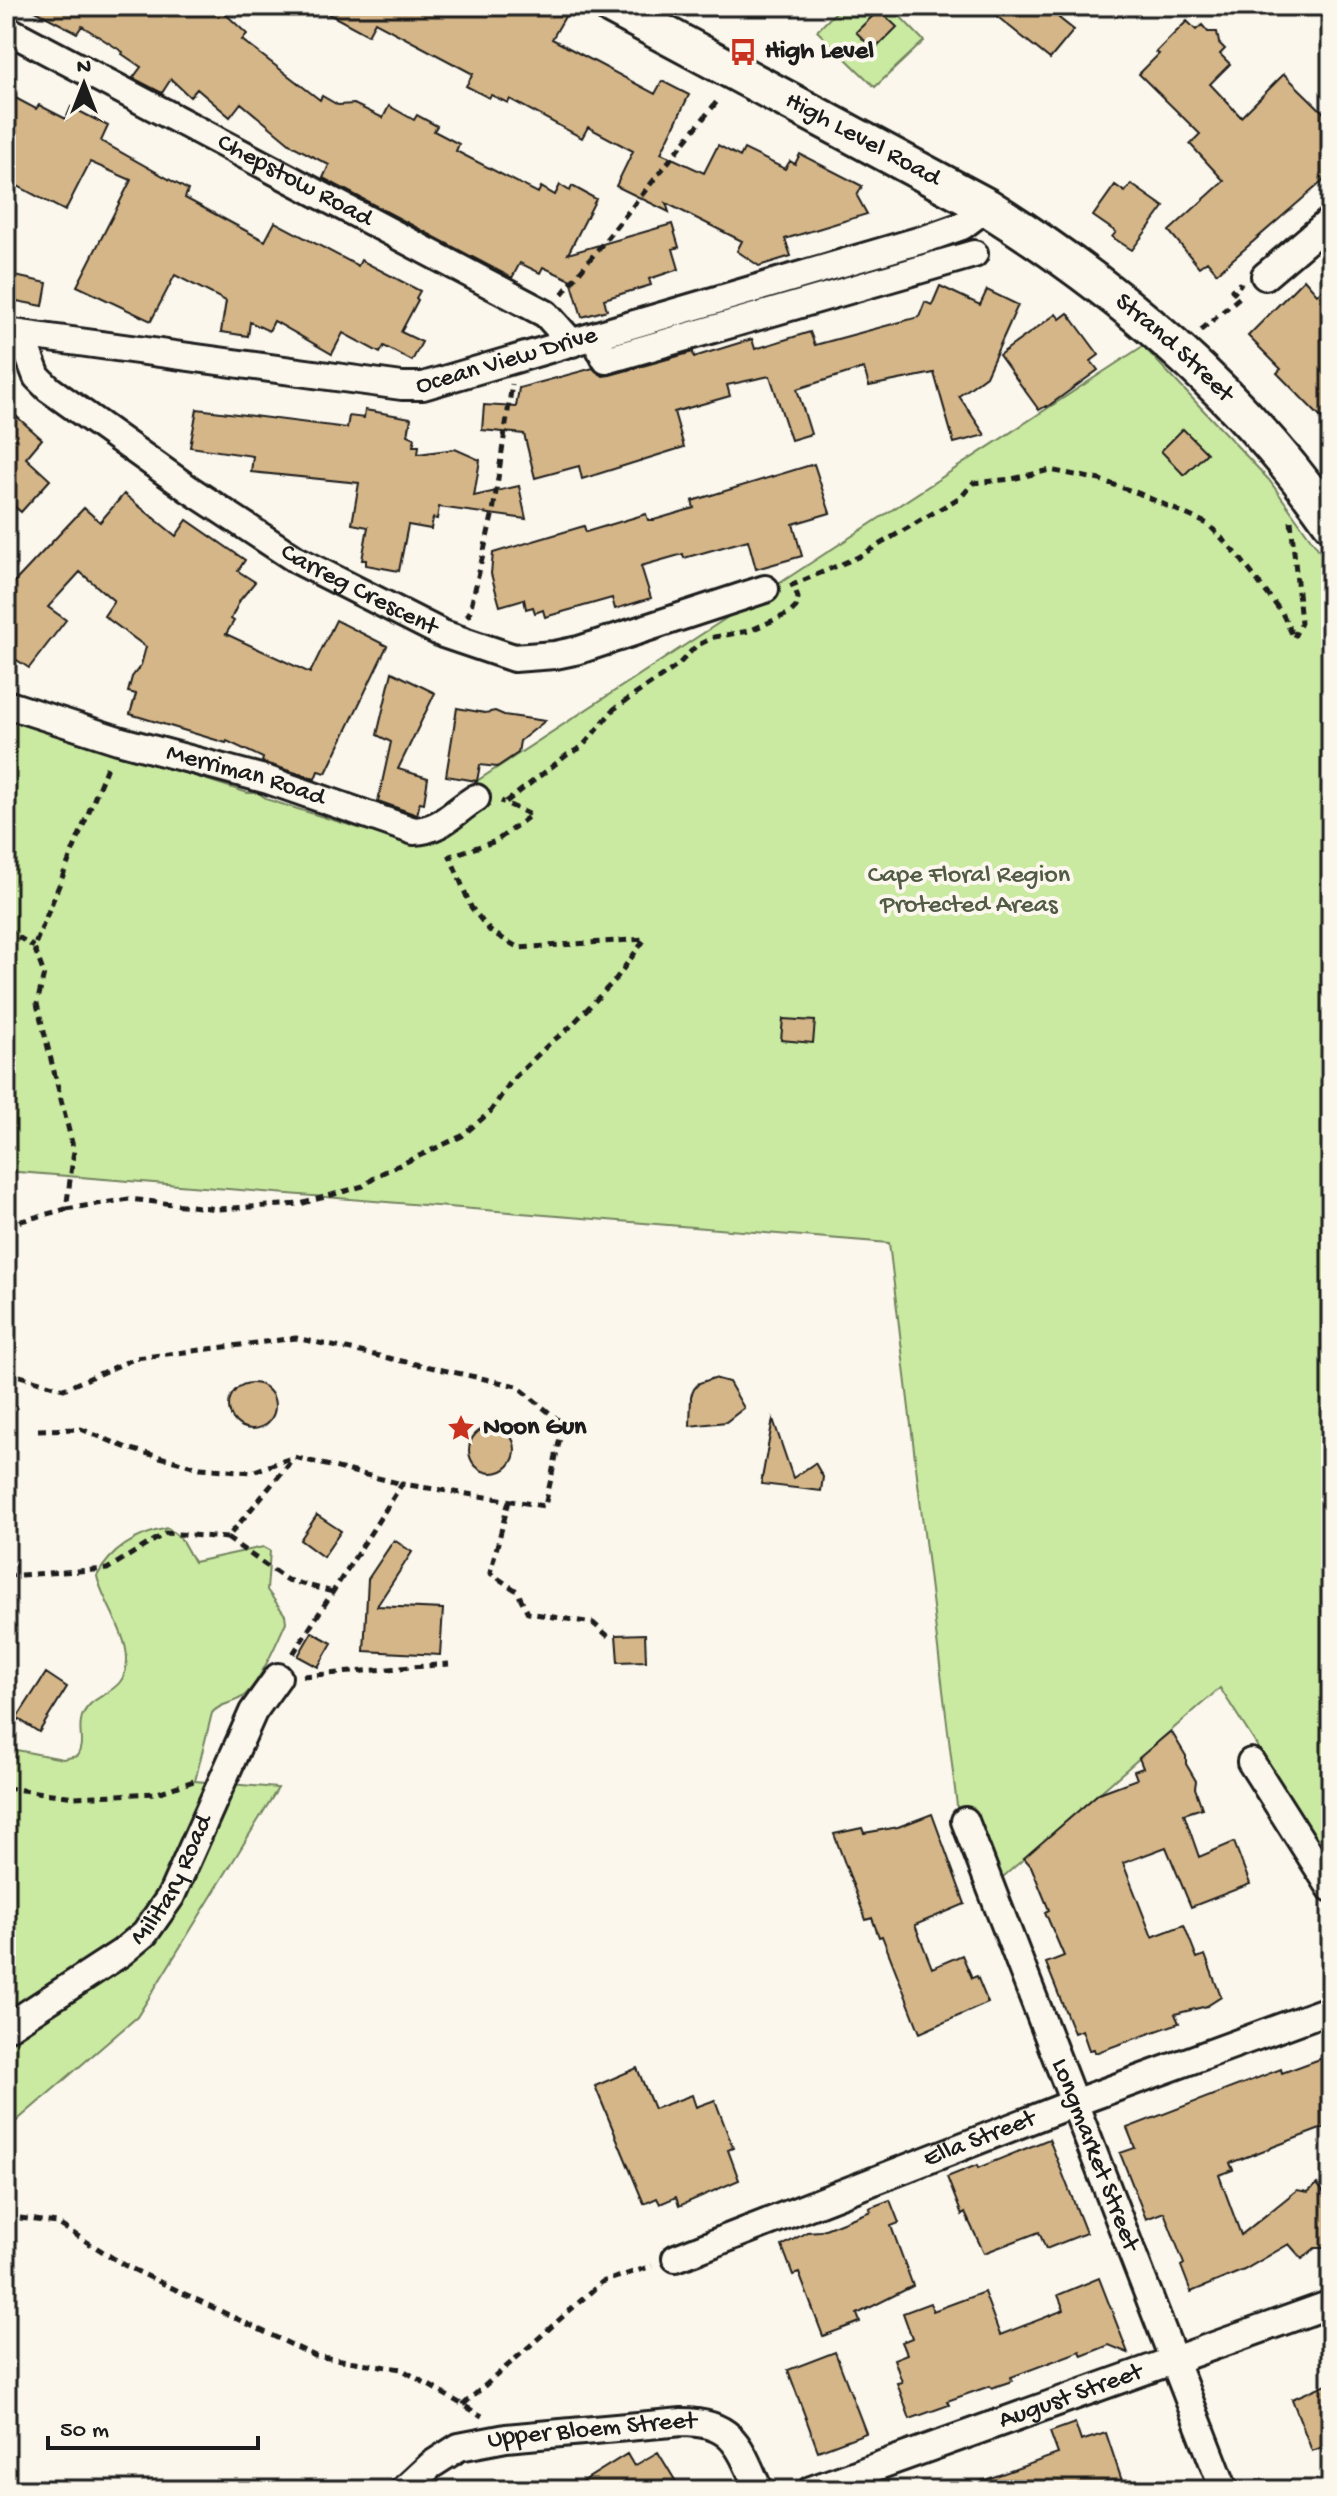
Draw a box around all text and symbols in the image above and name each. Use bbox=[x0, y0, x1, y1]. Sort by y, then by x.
bus stop icon: High Level bbox=[728, 37, 758, 67]
place label: High Level bbox=[765, 37, 874, 68]
north arrow bbox=[44, 44, 124, 124]
text: N bbox=[77, 55, 91, 81]
street label: High Level Road bbox=[779, 86, 947, 195]
street label: Chepstow Road bbox=[211, 128, 379, 236]
street label: Strand Street bbox=[1108, 287, 1241, 411]
street label: Ocean View Drive bbox=[413, 320, 602, 403]
street label: Carreg Crescent bbox=[274, 537, 445, 645]
street label: Merriman Road bbox=[163, 738, 330, 815]
park label: Cape Floral Region Protected Areas bbox=[868, 861, 1071, 922]
place icon: Noon Gun bbox=[446, 1413, 476, 1443]
place label: Noon Gun bbox=[483, 1413, 587, 1444]
street label: Military Road bbox=[125, 1809, 221, 1953]
street label: Longmarket Street bbox=[1043, 2054, 1146, 2258]
street label: Ella Street bbox=[919, 2103, 1042, 2175]
street label: August Street bbox=[995, 2356, 1149, 2437]
scale bar bbox=[48, 2400, 258, 2450]
street label: Upper Bloem Street bbox=[485, 2406, 699, 2457]
text: 50 m bbox=[60, 2417, 109, 2446]

